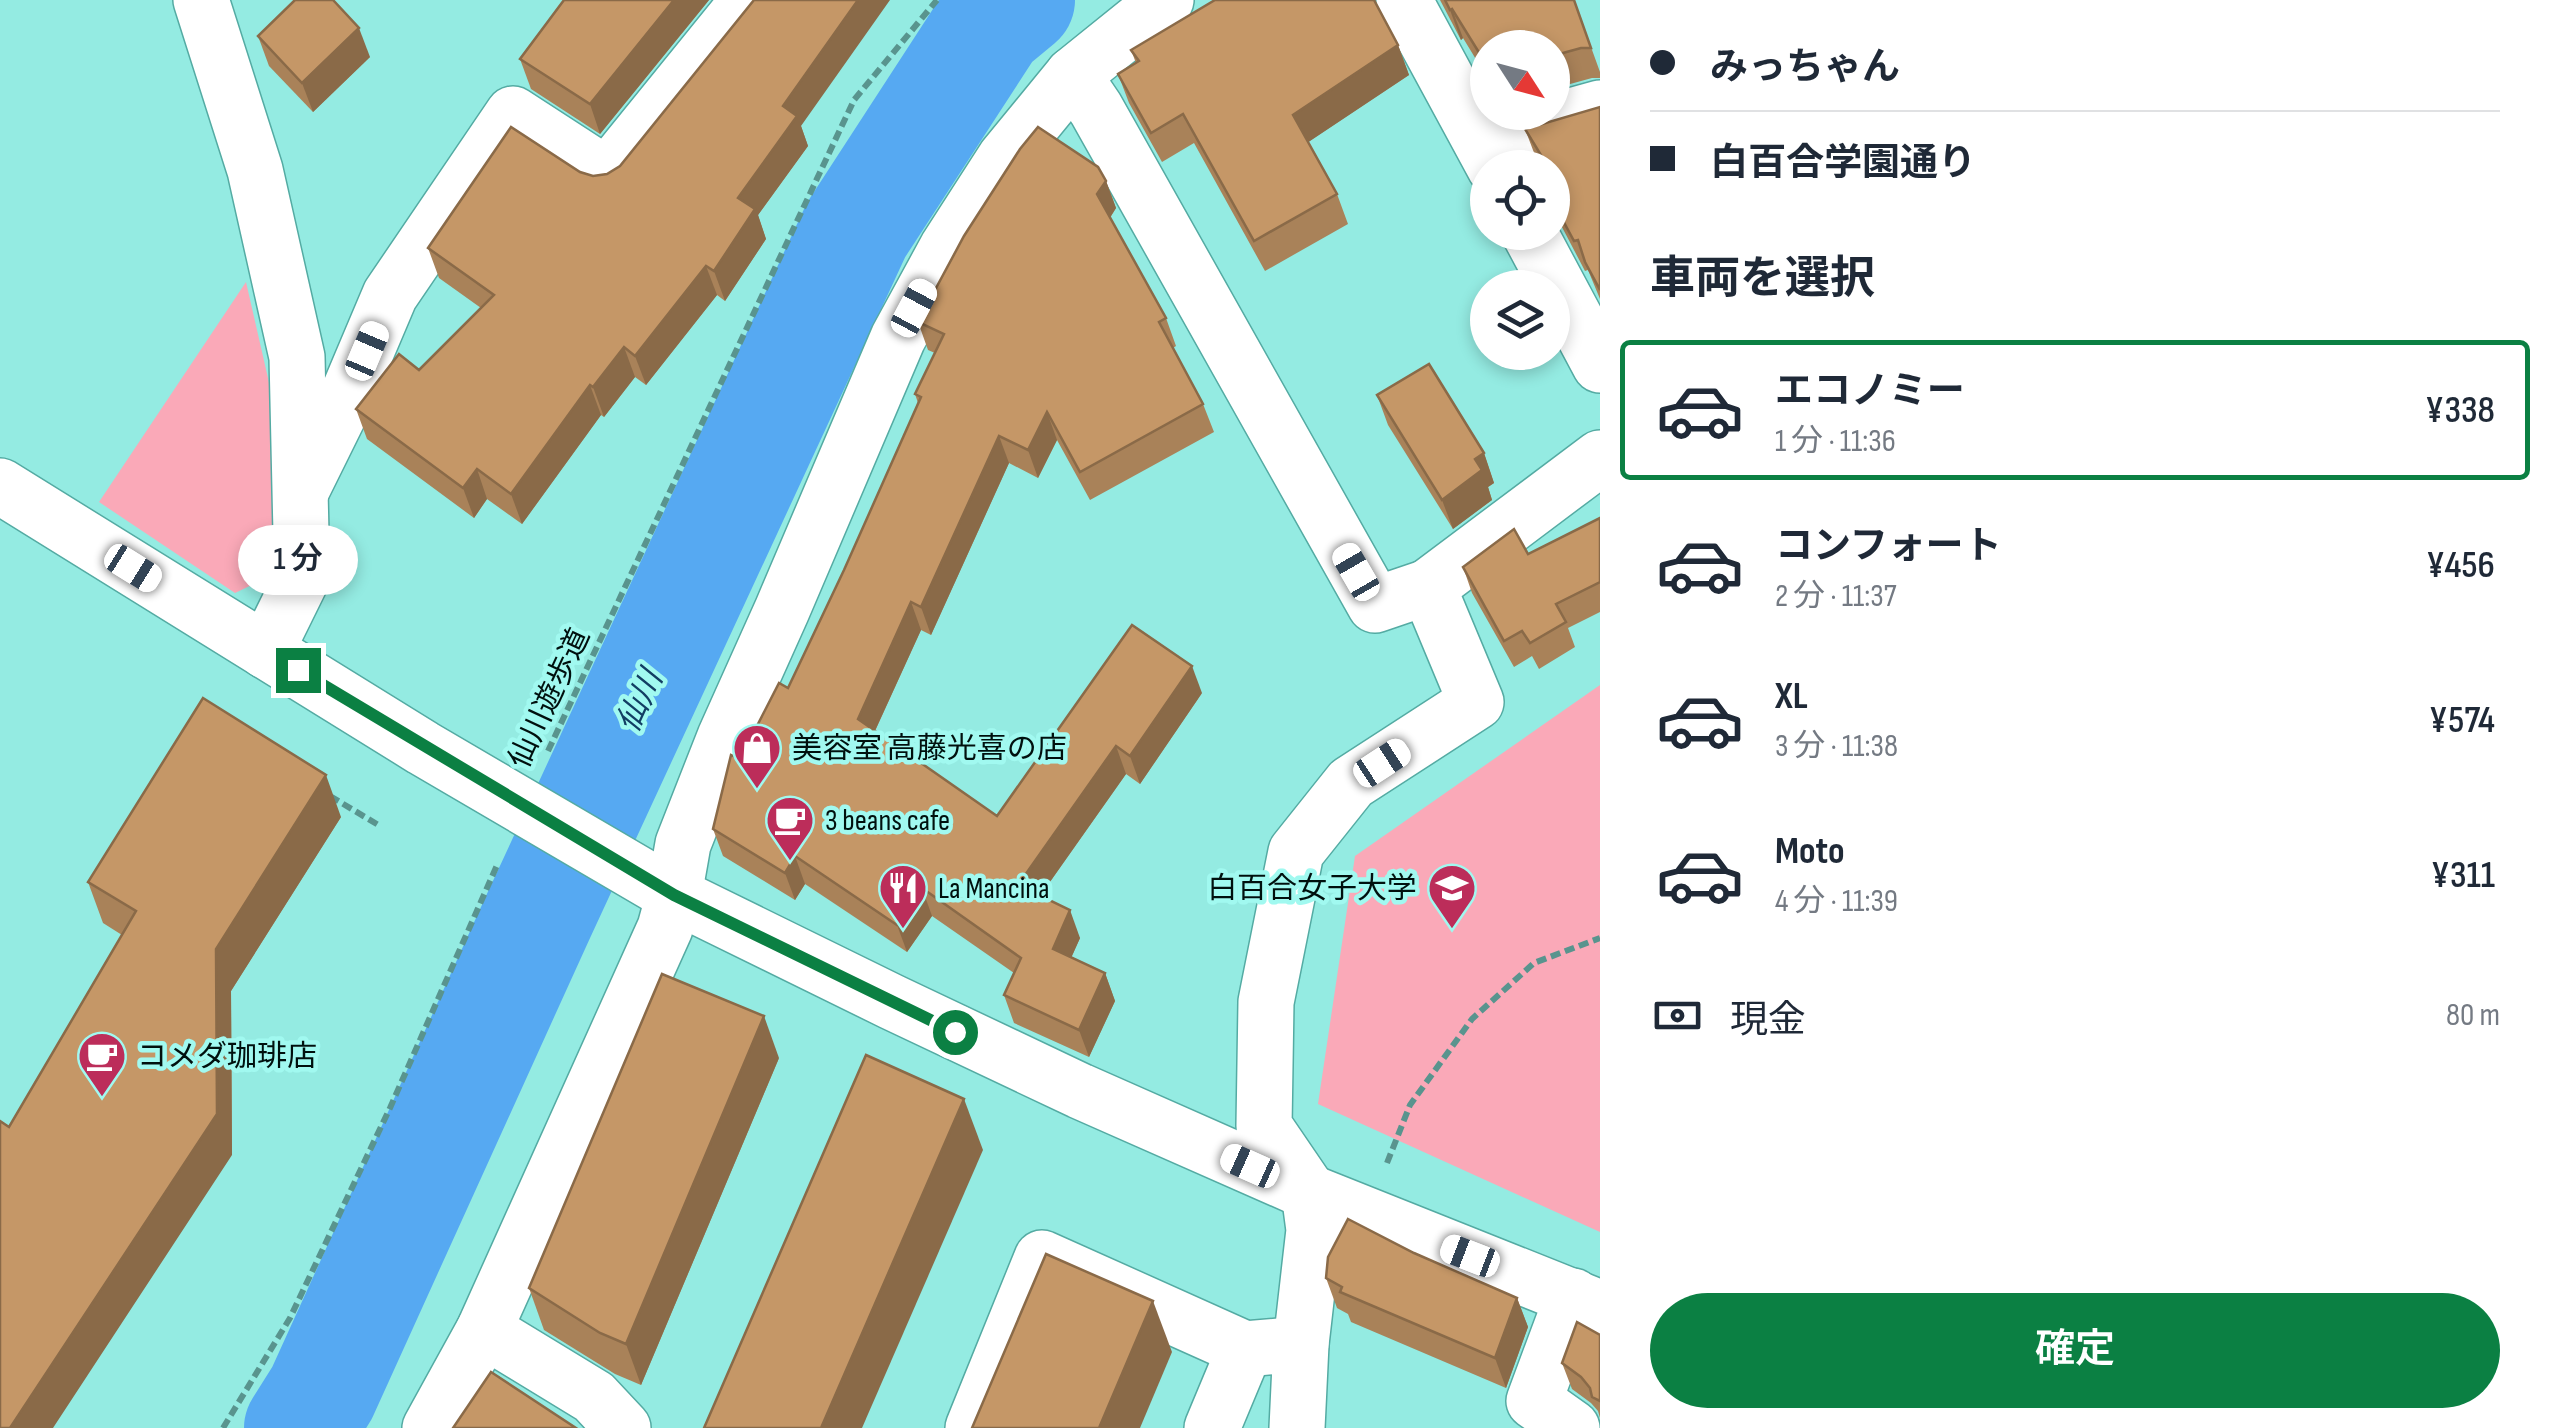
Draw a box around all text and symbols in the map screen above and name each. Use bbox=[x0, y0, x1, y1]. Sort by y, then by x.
north arrow bbox=[1470, 30, 1570, 130]
map controls bbox=[1470, 30, 1570, 370]
text: みっちゃん bbox=[1710, 45, 1900, 90]
text: 白百合学園通り bbox=[1710, 141, 1976, 186]
button: locate bbox=[1470, 150, 1570, 250]
text: 車両を選択 bbox=[1650, 252, 1875, 307]
button: layers bbox=[1470, 270, 1570, 370]
car bbox=[887, 274, 941, 342]
car bbox=[341, 318, 393, 384]
icon: car bbox=[1655, 365, 1745, 455]
text: エコノミー bbox=[1775, 369, 1965, 414]
text: ¥338 bbox=[2425, 388, 2495, 433]
text: 1 分 · 11:36 bbox=[1775, 422, 1896, 461]
icon: car bbox=[1655, 520, 1745, 610]
text: コンフォート bbox=[1775, 524, 2002, 569]
callout: 1 分 bbox=[238, 525, 358, 595]
car bbox=[100, 539, 166, 597]
car bbox=[1328, 539, 1384, 605]
text: 1 分 bbox=[274, 540, 323, 579]
text: ¥456 bbox=[2426, 543, 2495, 588]
text: 2 分 · 11:37 bbox=[1775, 577, 1896, 616]
street label: 仙川遊歩道 bbox=[502, 623, 598, 774]
route end bbox=[276, 648, 321, 693]
water label: 仙川 bbox=[609, 662, 673, 739]
text: XL bbox=[1775, 674, 1808, 719]
icon: car bbox=[1655, 675, 1745, 765]
text: ¥574 bbox=[2429, 698, 2495, 743]
shop icon: 美容室 高藤光喜の店 bbox=[731, 722, 783, 790]
text: 3 分 · 11:38 bbox=[1775, 727, 1898, 766]
place label: 美容室 高藤光喜の店 bbox=[792, 731, 1067, 767]
car bbox=[1349, 734, 1415, 792]
cafe icon: 3 beans cafe bbox=[764, 794, 816, 862]
place label: 3 beans cafe bbox=[825, 803, 950, 839]
text: Moto bbox=[1775, 829, 1845, 874]
icon: car bbox=[1655, 830, 1745, 920]
text: ¥311 bbox=[2431, 853, 2495, 898]
restaurant icon: La Mancina bbox=[877, 862, 929, 930]
school or university icon: 白百合女子大学 bbox=[1426, 862, 1478, 930]
place label: La Mancina bbox=[938, 871, 1050, 907]
place label: 白百合女子大学 bbox=[1207, 871, 1417, 907]
text: 4 分 · 11:39 bbox=[1775, 882, 1898, 921]
icon: cash bbox=[1650, 988, 1705, 1043]
text: 80 m bbox=[2446, 996, 2500, 1035]
text: 現金 bbox=[1730, 998, 1806, 1043]
route start bbox=[933, 1010, 978, 1055]
cafe icon: コメダ珈琲店 bbox=[76, 1030, 128, 1098]
place label: コメダ珈琲店 bbox=[137, 1039, 317, 1075]
car bbox=[1216, 1140, 1284, 1192]
car bbox=[1437, 1231, 1503, 1281]
button: 確定 bbox=[1650, 1293, 2500, 1408]

